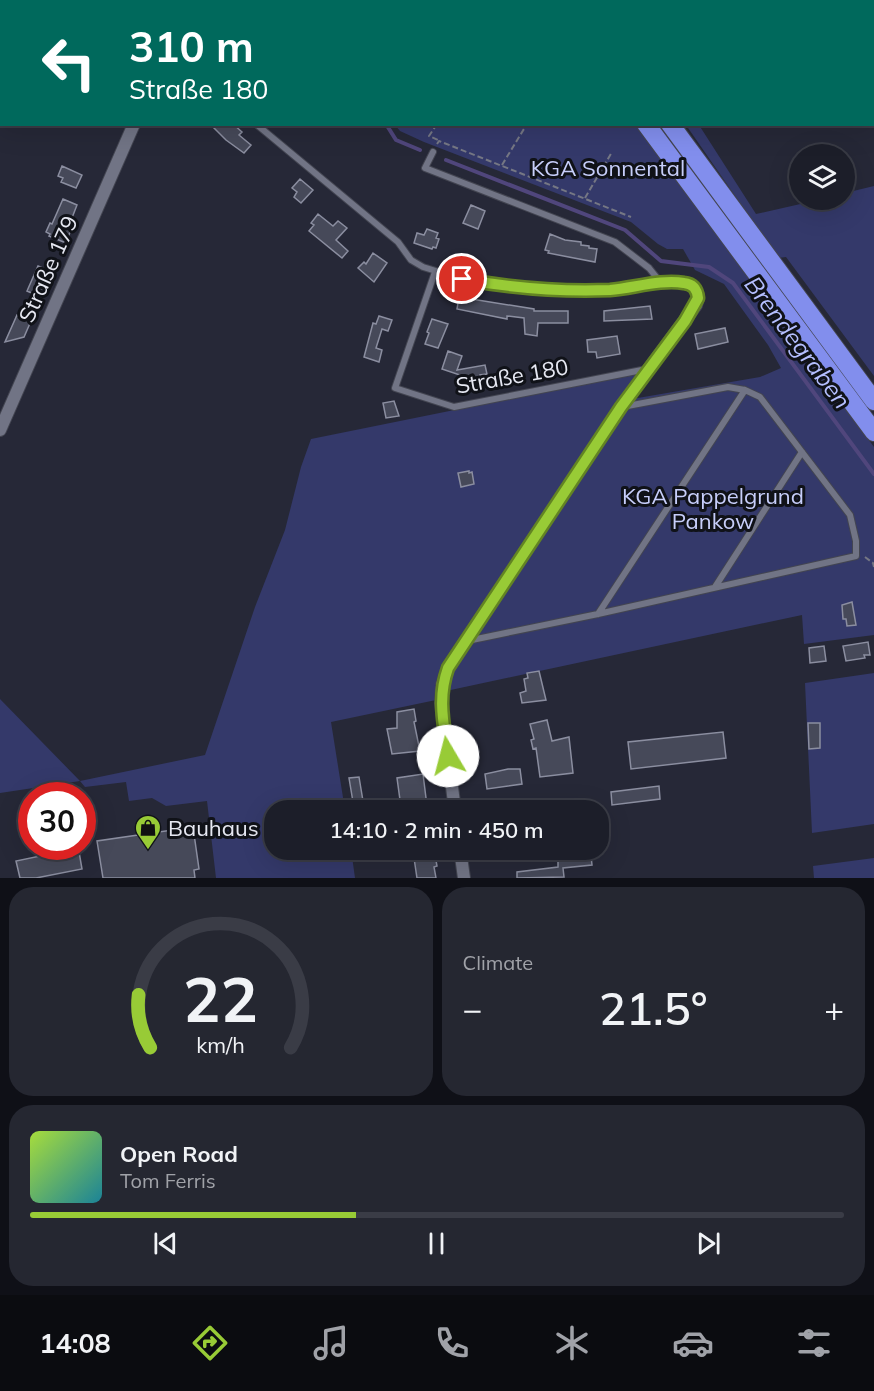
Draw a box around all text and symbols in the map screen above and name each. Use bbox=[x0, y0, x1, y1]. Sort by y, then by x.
text: 310 m bbox=[129, 20, 254, 73]
icon: left bbox=[30, 24, 108, 102]
text: Straße 180 bbox=[129, 72, 269, 106]
map controls bbox=[789, 144, 855, 210]
button: layers bbox=[789, 144, 855, 210]
park label: KGA Sonnental bbox=[531, 154, 685, 182]
street label: Straße 179 bbox=[12, 211, 84, 327]
pin bbox=[436, 253, 487, 304]
icon: arrive bbox=[445, 262, 478, 295]
water label: Brendegraben bbox=[738, 270, 858, 414]
street label: Straße 180 bbox=[454, 352, 570, 400]
park label: KGA Pappelgrund Pankow bbox=[622, 482, 804, 535]
position arrow bbox=[416, 724, 480, 788]
speed limit sign: 30 bbox=[18, 782, 96, 860]
shop icon: Bauhaus bbox=[133, 813, 163, 851]
place label: Bauhaus bbox=[168, 814, 259, 842]
text: 14:10 · 2 min · 450 m bbox=[329, 816, 544, 844]
text: Climate bbox=[463, 950, 533, 975]
text: 22 bbox=[183, 959, 258, 1038]
text: 21.5° bbox=[599, 980, 708, 1036]
text: − bbox=[463, 988, 482, 1029]
text: + bbox=[824, 988, 844, 1029]
text: km/h bbox=[196, 1032, 245, 1059]
text: Open Road bbox=[120, 1140, 238, 1168]
text: Tom Ferris bbox=[120, 1168, 216, 1193]
icon: previous bbox=[149, 1227, 182, 1260]
icon: pause bbox=[420, 1227, 453, 1260]
icon: next bbox=[692, 1227, 725, 1260]
icon: directions bbox=[189, 1322, 231, 1364]
icon: music bbox=[310, 1322, 352, 1364]
icon: phone bbox=[431, 1322, 473, 1364]
icon: climate bbox=[551, 1322, 593, 1364]
icon: car bbox=[672, 1322, 714, 1364]
icon: filters bbox=[793, 1322, 835, 1364]
text: 14:08 bbox=[39, 1326, 111, 1360]

